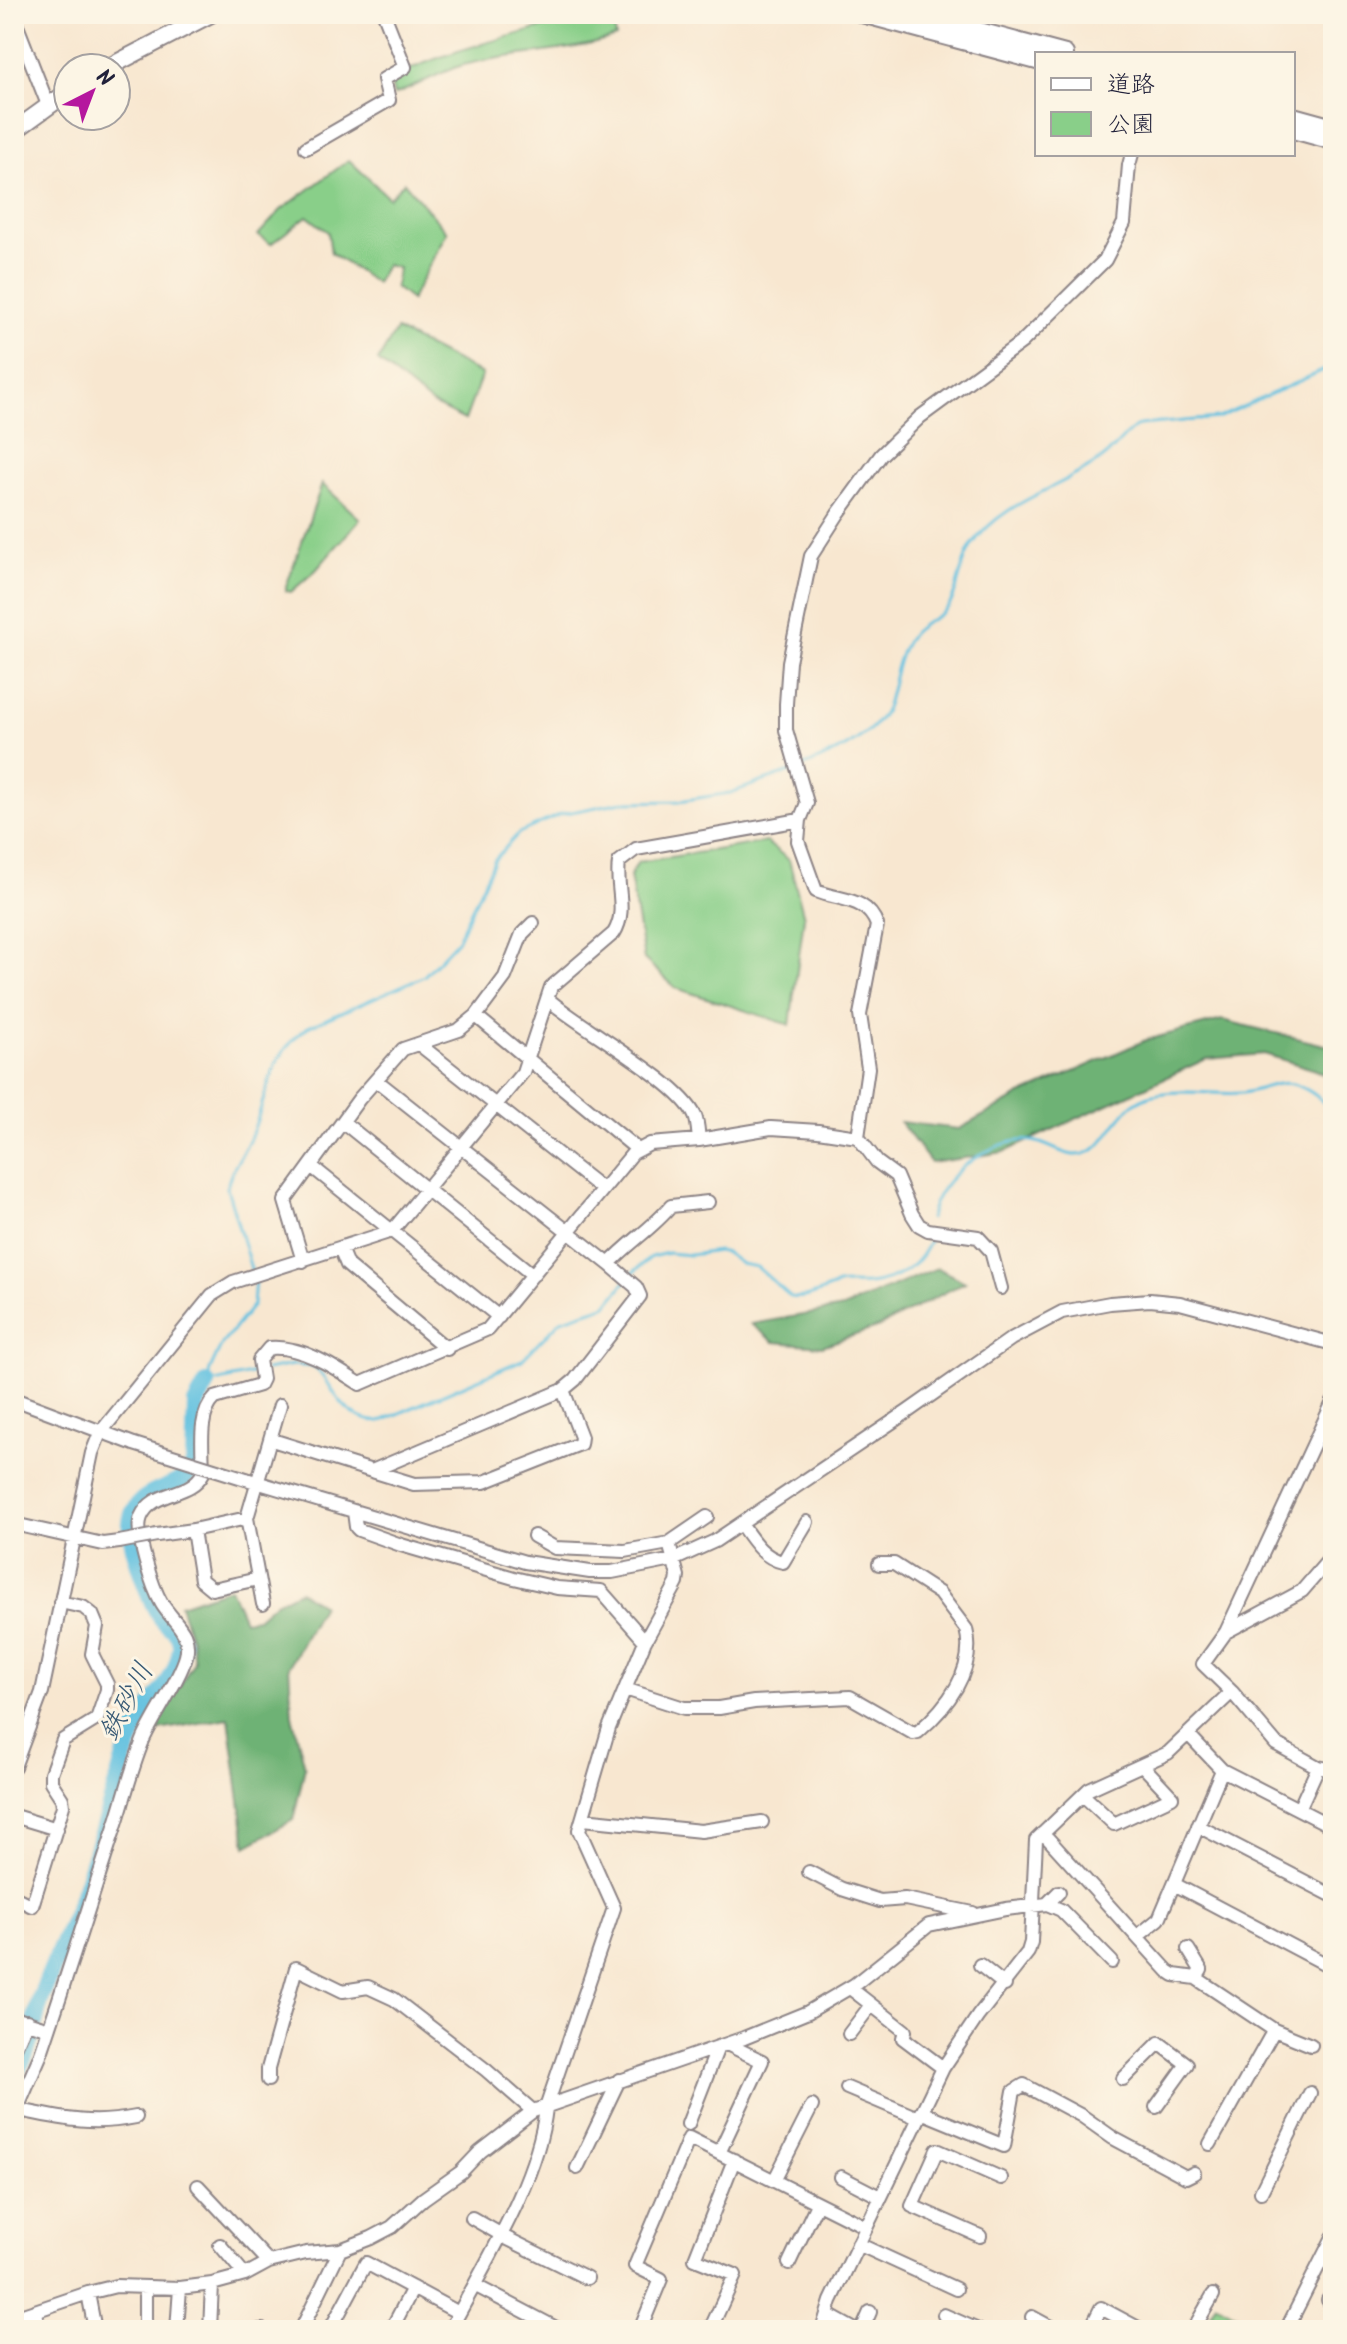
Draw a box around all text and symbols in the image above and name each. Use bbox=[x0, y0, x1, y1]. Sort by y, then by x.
north arrow bbox=[52, 52, 132, 132]
legend bbox=[1035, 52, 1295, 156]
text: N bbox=[87, 61, 121, 97]
text: 道路 bbox=[1107, 66, 1155, 105]
text: 公園 bbox=[1107, 106, 1155, 145]
water label: 鉄砂川 bbox=[88, 1655, 167, 1750]

